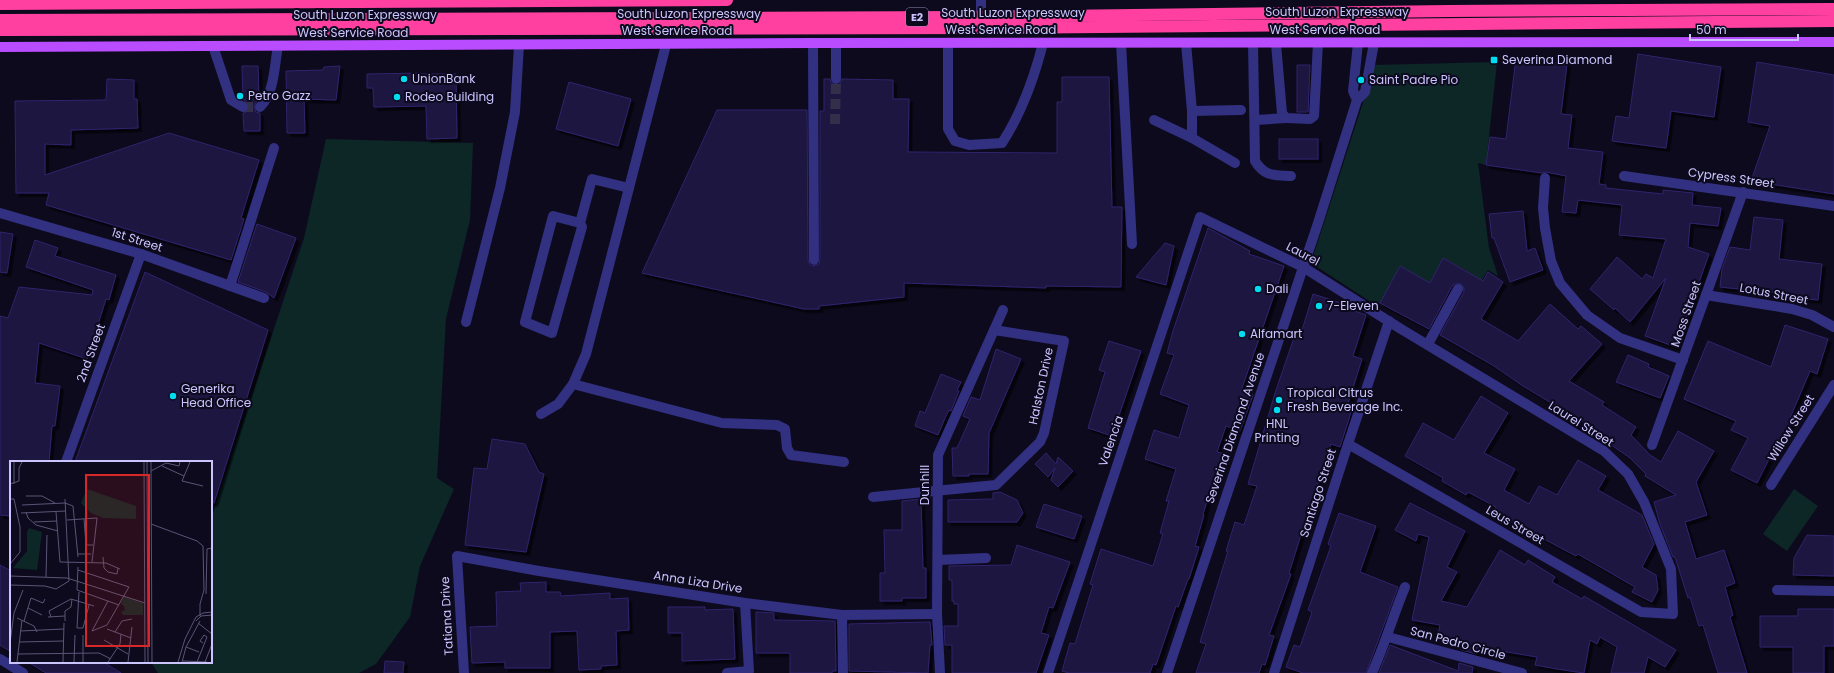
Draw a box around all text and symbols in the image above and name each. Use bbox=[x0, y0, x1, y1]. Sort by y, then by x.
street label: South Luzon Expressway bbox=[1265, 3, 1409, 20]
street label: South Luzon Expressway bbox=[941, 4, 1085, 21]
street label: South Luzon Expressway bbox=[617, 5, 761, 22]
street label: South Luzon Expressway bbox=[293, 6, 437, 23]
road number: E2 bbox=[906, 8, 928, 26]
scale bar bbox=[1690, 16, 1798, 42]
street label: West Service Road bbox=[946, 21, 1056, 38]
street label: West Service Road bbox=[1270, 21, 1380, 38]
text: 50 m bbox=[1696, 21, 1727, 38]
street label: West Service Road bbox=[622, 22, 732, 39]
street label: West Service Road bbox=[298, 24, 408, 41]
place label: Severina Diamond bbox=[1502, 51, 1612, 68]
marker: Severina Diamond bbox=[1489, 55, 1499, 65]
place label: UnionBank bbox=[412, 70, 476, 87]
place label: Saint Padre Pio bbox=[1369, 71, 1459, 88]
marker: UnionBank bbox=[399, 74, 409, 84]
marker: Saint Padre Pio bbox=[1356, 75, 1366, 85]
place label: Petro Gazz bbox=[248, 87, 311, 104]
place label: Rodeo Building bbox=[405, 88, 494, 105]
marker: Petro Gazz bbox=[235, 91, 245, 101]
marker: Rodeo Building bbox=[392, 92, 402, 102]
street label: Cypress Street bbox=[1687, 163, 1775, 192]
street label: 1st Street bbox=[109, 223, 165, 256]
street label: Laurel bbox=[1283, 238, 1323, 269]
street label: Moss Street bbox=[1666, 279, 1705, 349]
street label: Lotus Street bbox=[1738, 279, 1810, 308]
place label: Dali bbox=[1266, 280, 1289, 297]
marker: Dali bbox=[1253, 284, 1263, 294]
place label: 7-Eleven bbox=[1327, 297, 1379, 314]
marker: 7-Eleven bbox=[1314, 301, 1324, 311]
street label: 2nd Street bbox=[72, 321, 109, 384]
place label: Alfamart bbox=[1250, 325, 1302, 342]
marker: Alfamart bbox=[1237, 329, 1247, 339]
street label: Halston Drive bbox=[1024, 346, 1057, 426]
street label: Severina Diamond Avenue bbox=[1201, 350, 1268, 506]
place label: Generika Head Office bbox=[181, 380, 251, 411]
place label: Tropical Citrus Fresh Beverage Inc. bbox=[1287, 384, 1403, 415]
marker: Generika Head Office bbox=[168, 391, 178, 401]
street label: Willow Street bbox=[1763, 391, 1818, 465]
marker: Tropical Citrus Fresh Beverage Inc. bbox=[1274, 395, 1284, 405]
street label: Laurel Street bbox=[1545, 397, 1617, 450]
marker: HNL Printing bbox=[1272, 405, 1282, 415]
street label: Valencia bbox=[1094, 413, 1127, 468]
place label: HNL Printing bbox=[1254, 415, 1300, 446]
street label: Santiago Street bbox=[1295, 446, 1340, 539]
inset map bbox=[10, 461, 212, 663]
street label: Dunhill bbox=[916, 465, 933, 505]
street label: Leus Street bbox=[1483, 501, 1548, 548]
street label: Anna Liza Drive bbox=[652, 566, 744, 597]
street label: Tatiana Drive bbox=[436, 576, 457, 656]
street label: San Pedro Circle bbox=[1408, 622, 1508, 663]

